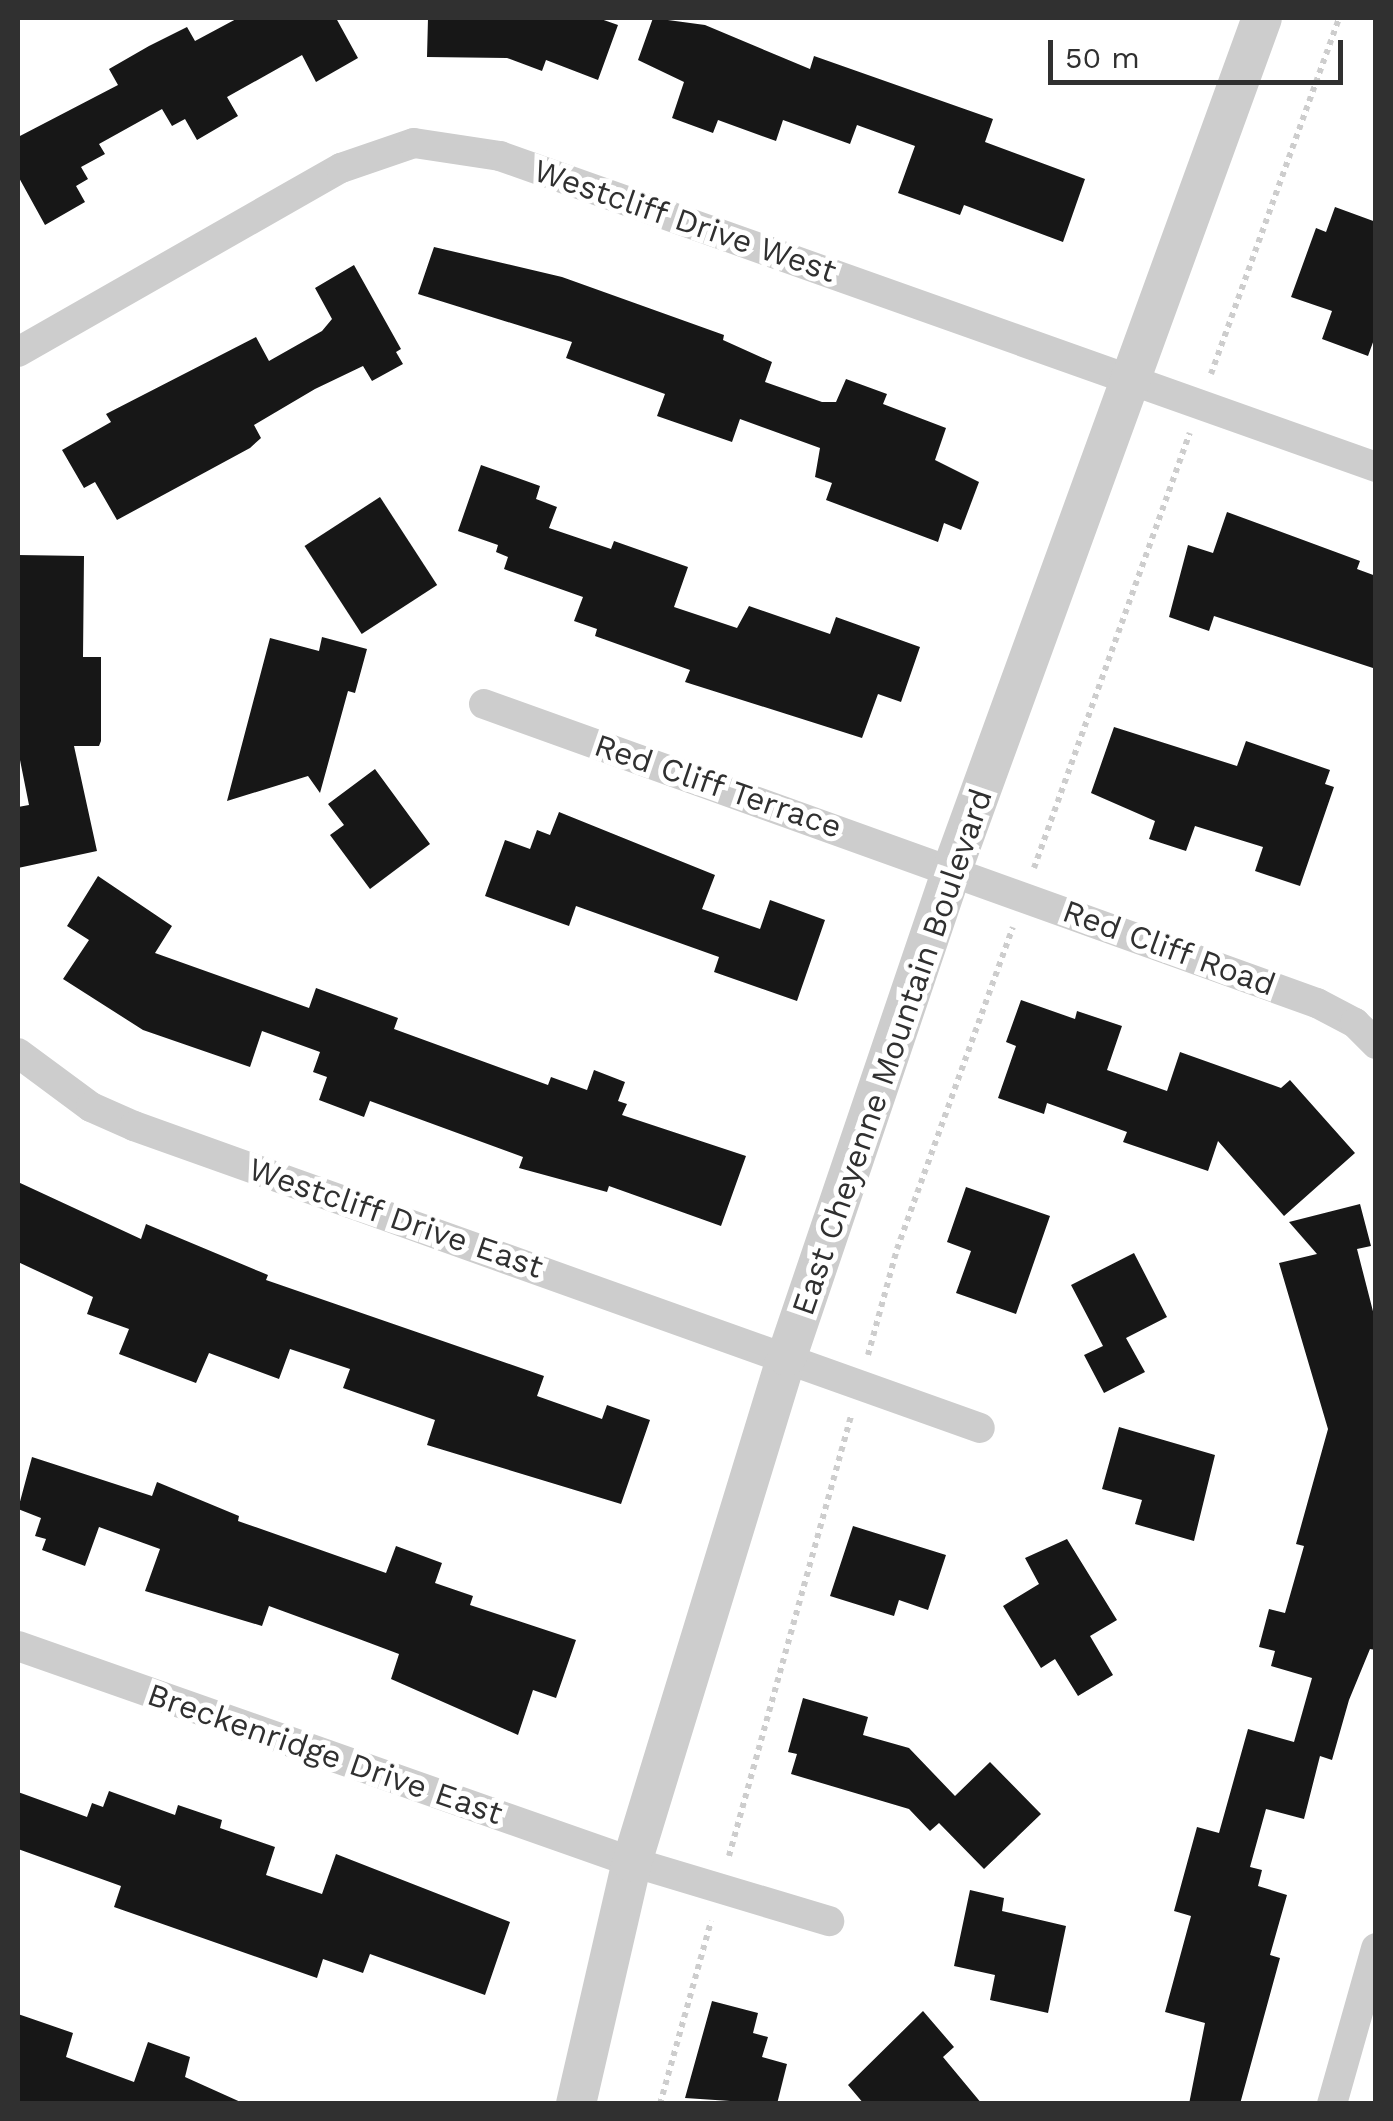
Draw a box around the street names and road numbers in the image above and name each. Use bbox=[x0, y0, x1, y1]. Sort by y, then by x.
street label: Westcliff Drive West bbox=[528, 151, 842, 291]
street label: Red Cliff Terrace bbox=[588, 725, 848, 847]
street label: East Cheyenne Mountain Boulevard bbox=[784, 784, 1000, 1320]
street label: Red Cliff Road bbox=[1057, 892, 1281, 1004]
street label: Westcliff Drive East bbox=[243, 1149, 549, 1287]
street label: Breckenridge Drive East bbox=[142, 1675, 508, 1833]

